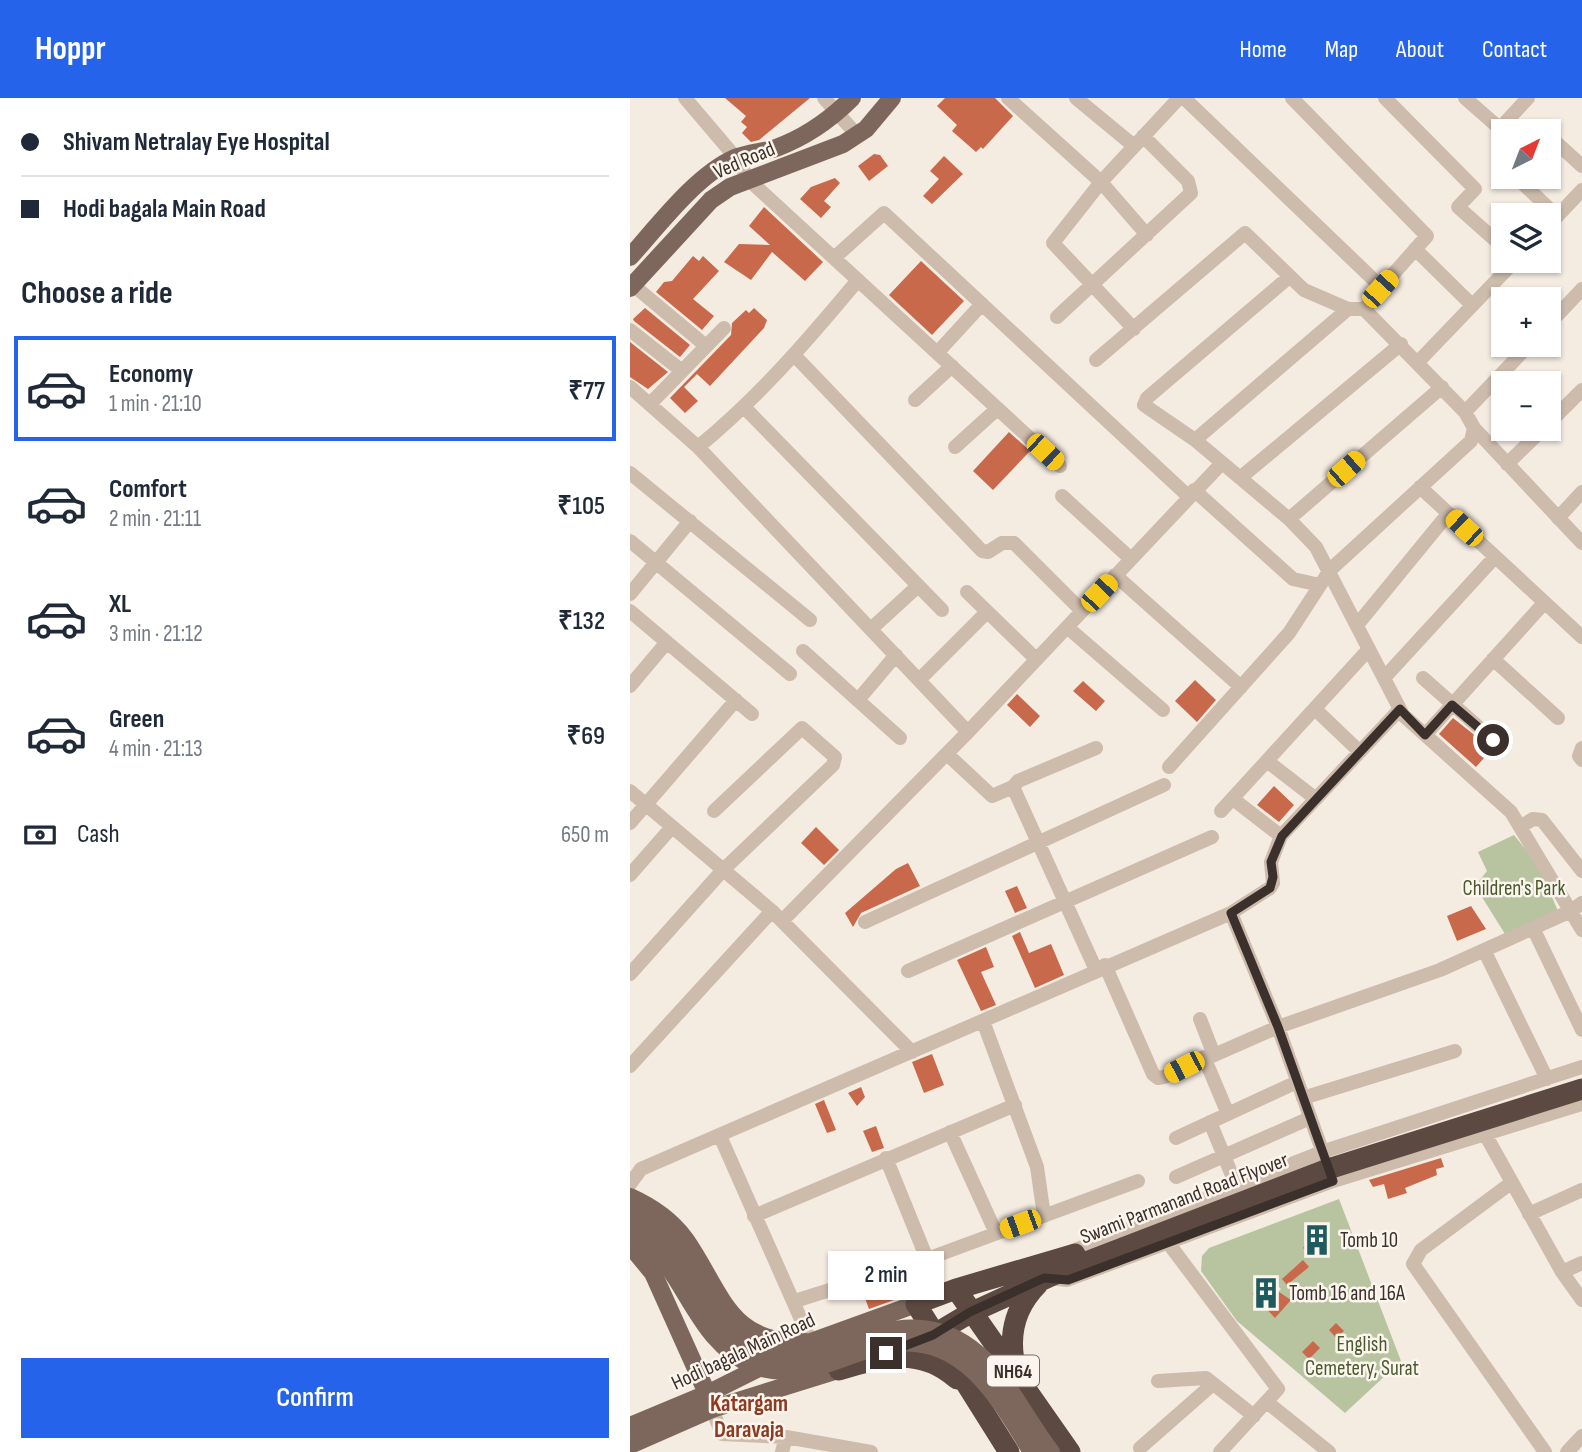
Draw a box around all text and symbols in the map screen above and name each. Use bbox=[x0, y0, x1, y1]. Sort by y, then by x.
text: Hoppr bbox=[35, 29, 106, 69]
text: Home bbox=[1239, 35, 1287, 64]
text: Map bbox=[1325, 35, 1358, 64]
text: About bbox=[1396, 35, 1444, 64]
text: Contact bbox=[1482, 35, 1547, 64]
north arrow bbox=[1491, 119, 1561, 189]
map controls bbox=[1491, 119, 1561, 441]
text: Shivam Netralay Eye Hospital bbox=[63, 127, 330, 158]
street label: Ved Road bbox=[710, 136, 779, 185]
text: Hodi bagala Main Road bbox=[63, 194, 266, 225]
button: layers bbox=[1491, 203, 1561, 273]
car bbox=[1359, 266, 1402, 312]
text: Choose a ride bbox=[21, 274, 173, 313]
button: + bbox=[1491, 287, 1561, 357]
icon: car bbox=[25, 357, 88, 420]
text: Economy bbox=[109, 359, 193, 390]
button: − bbox=[1491, 371, 1561, 441]
text: ₹77 bbox=[568, 376, 605, 407]
text: 1 min · 21:10 bbox=[109, 390, 202, 418]
car bbox=[1023, 430, 1068, 474]
car bbox=[1324, 447, 1369, 491]
icon: car bbox=[25, 472, 88, 535]
text: Comfort bbox=[109, 474, 187, 505]
text: ₹105 bbox=[557, 491, 605, 522]
text: 2 min · 21:11 bbox=[109, 505, 201, 533]
car bbox=[1442, 506, 1487, 550]
car bbox=[1077, 570, 1122, 616]
icon: car bbox=[25, 587, 88, 650]
text: XL bbox=[109, 589, 131, 620]
text: ₹132 bbox=[558, 606, 605, 637]
text: 3 min · 21:12 bbox=[109, 620, 203, 648]
icon: car bbox=[25, 702, 88, 765]
text: Green bbox=[109, 704, 164, 735]
text: ₹69 bbox=[566, 721, 605, 752]
route start bbox=[1477, 724, 1509, 756]
text: 4 min · 21:13 bbox=[109, 735, 203, 763]
icon: cash bbox=[21, 816, 59, 854]
text: Cash bbox=[77, 819, 120, 850]
text: 650 m bbox=[561, 821, 609, 849]
park label: Children's Park bbox=[1462, 876, 1566, 901]
car bbox=[1161, 1048, 1208, 1086]
street label: Swami Parmanand Road Flyover bbox=[1077, 1147, 1292, 1250]
car bbox=[997, 1207, 1044, 1241]
building icon: Tomb 10 bbox=[1300, 1223, 1334, 1257]
place label: Tomb 10 bbox=[1340, 1228, 1398, 1253]
callout: 2 min bbox=[828, 1252, 944, 1300]
text: 2 min bbox=[864, 1261, 908, 1289]
building icon: Tomb 16 and 16A bbox=[1249, 1276, 1283, 1310]
place label: Tomb 16 and 16A bbox=[1289, 1281, 1406, 1306]
street label: Hodi bagala Main Road bbox=[667, 1307, 819, 1396]
park label: English Cemetery, Surat bbox=[1305, 1332, 1419, 1381]
route end bbox=[870, 1337, 902, 1369]
road number: NH64 bbox=[987, 1356, 1039, 1386]
button: Confirm bbox=[21, 1358, 609, 1438]
district label: Katargam Daravaja bbox=[710, 1390, 788, 1444]

